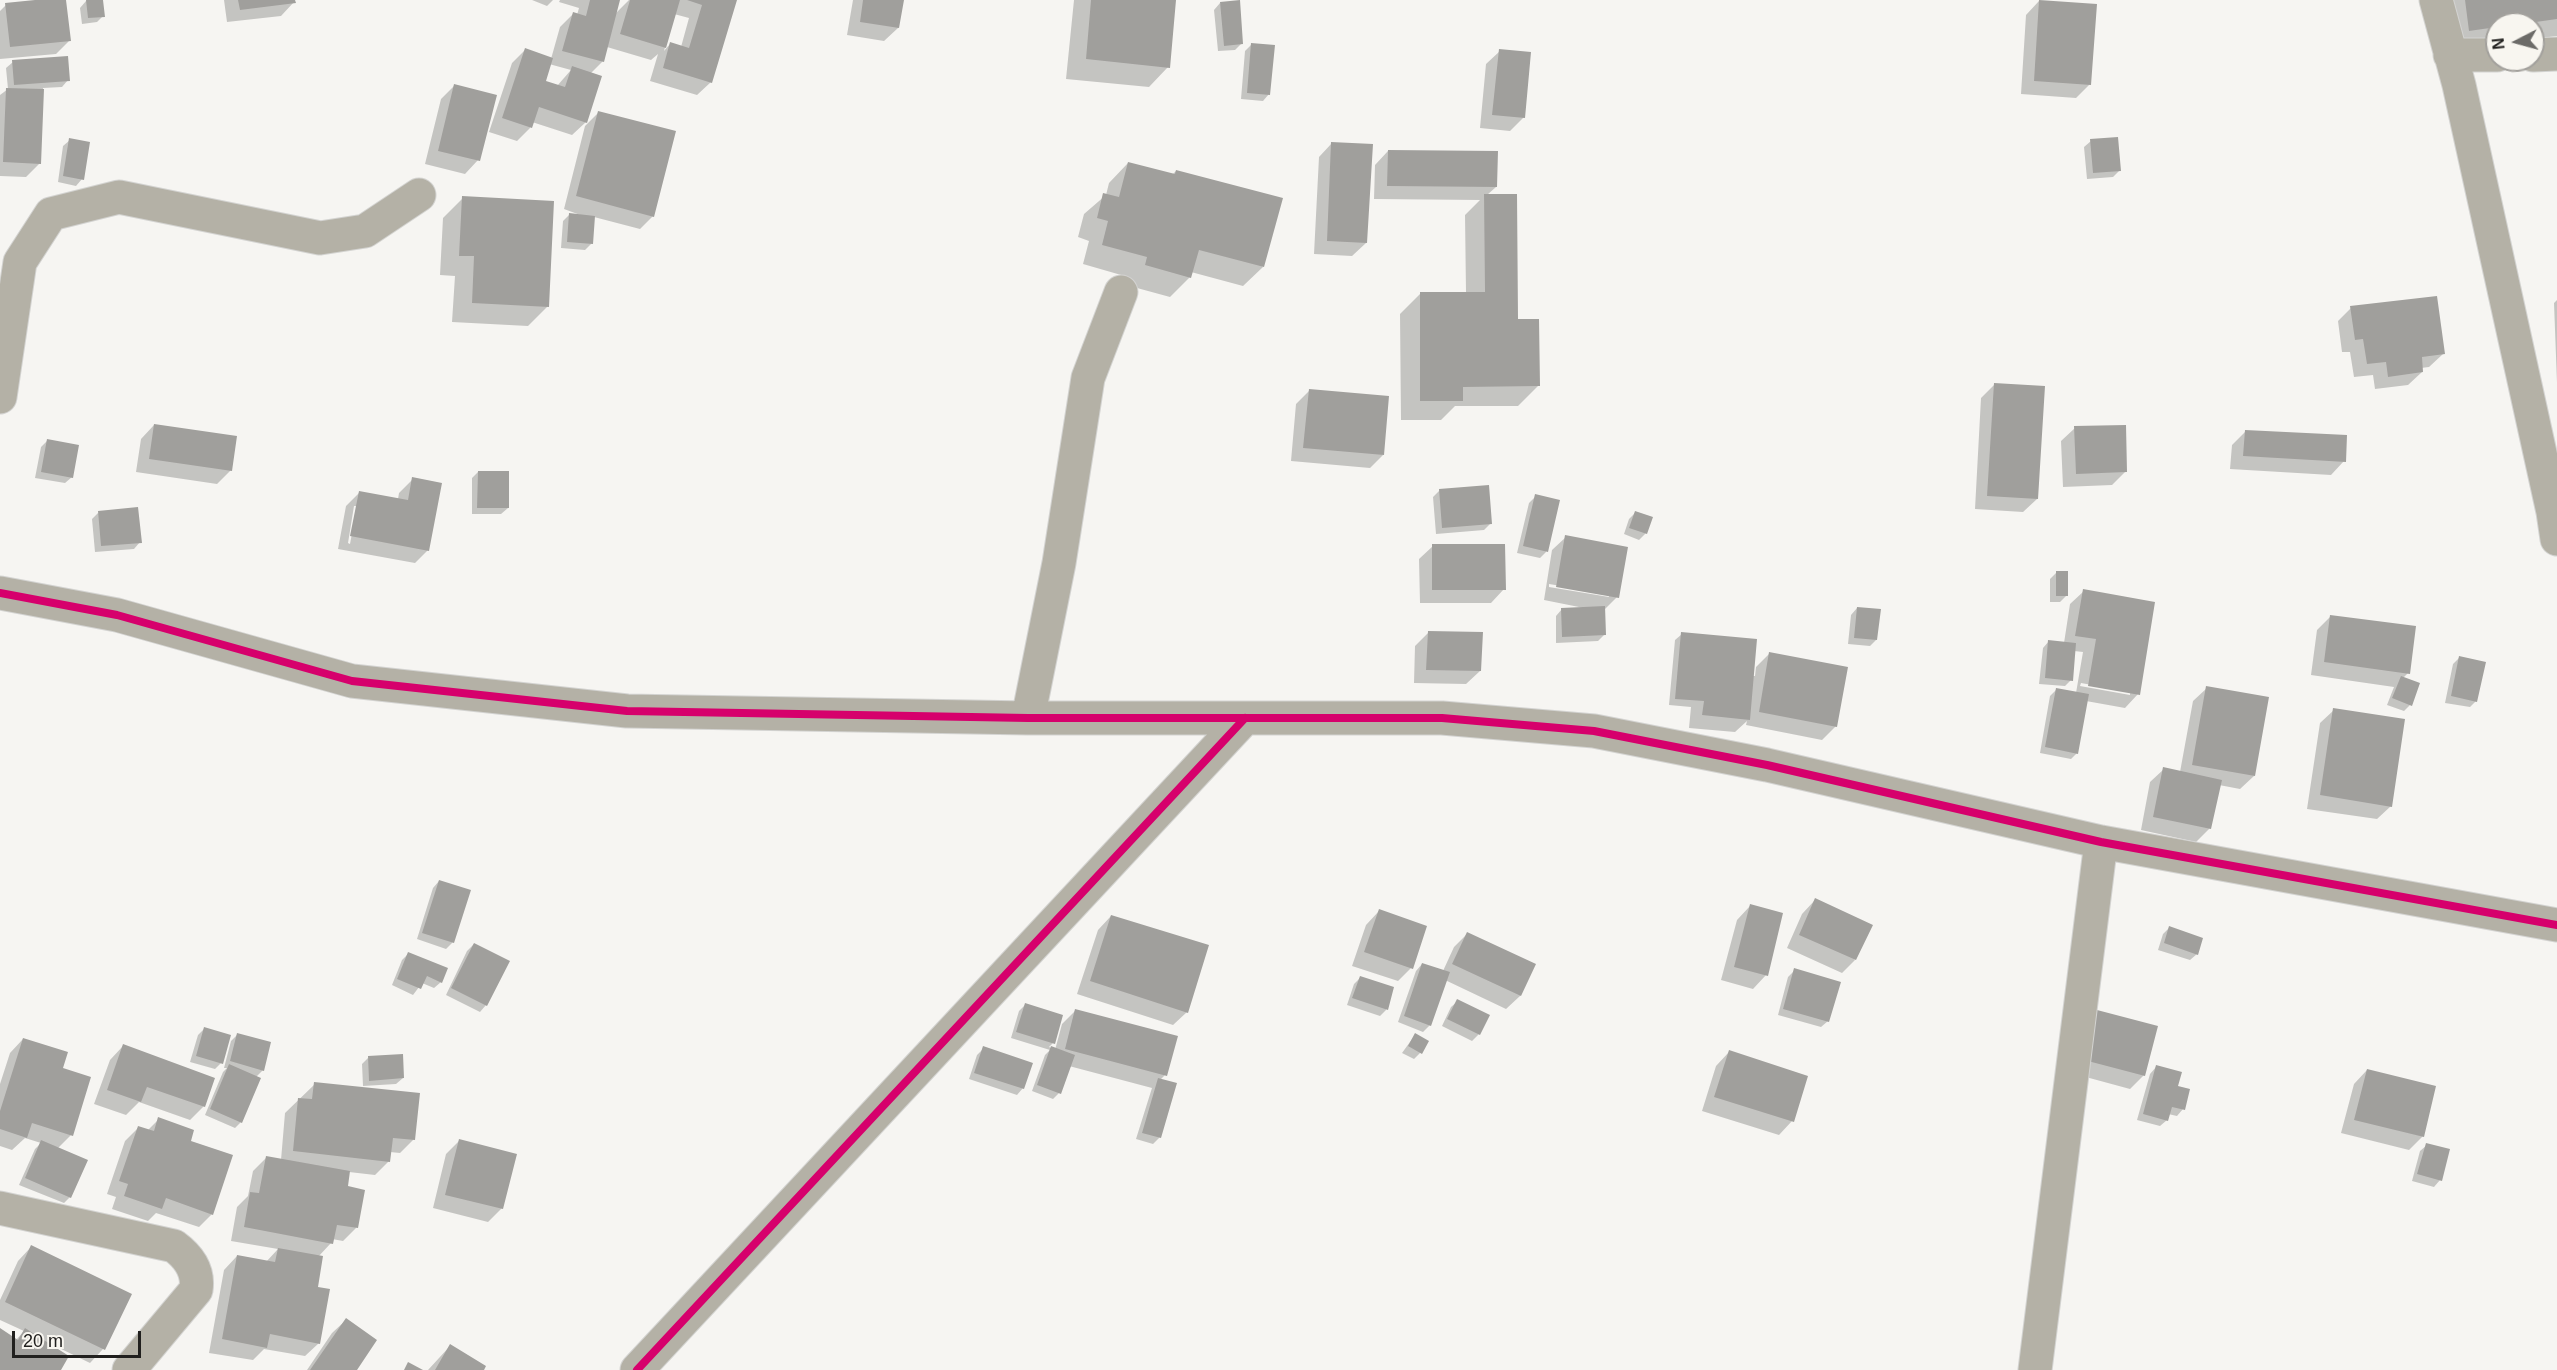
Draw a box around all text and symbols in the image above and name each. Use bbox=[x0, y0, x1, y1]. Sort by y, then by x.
north arrow bbox=[2485, 12, 2545, 72]
text: N bbox=[2490, 37, 2508, 50]
scale bar bbox=[15, 1319, 144, 1357]
text: 20 m bbox=[23, 1331, 63, 1351]

